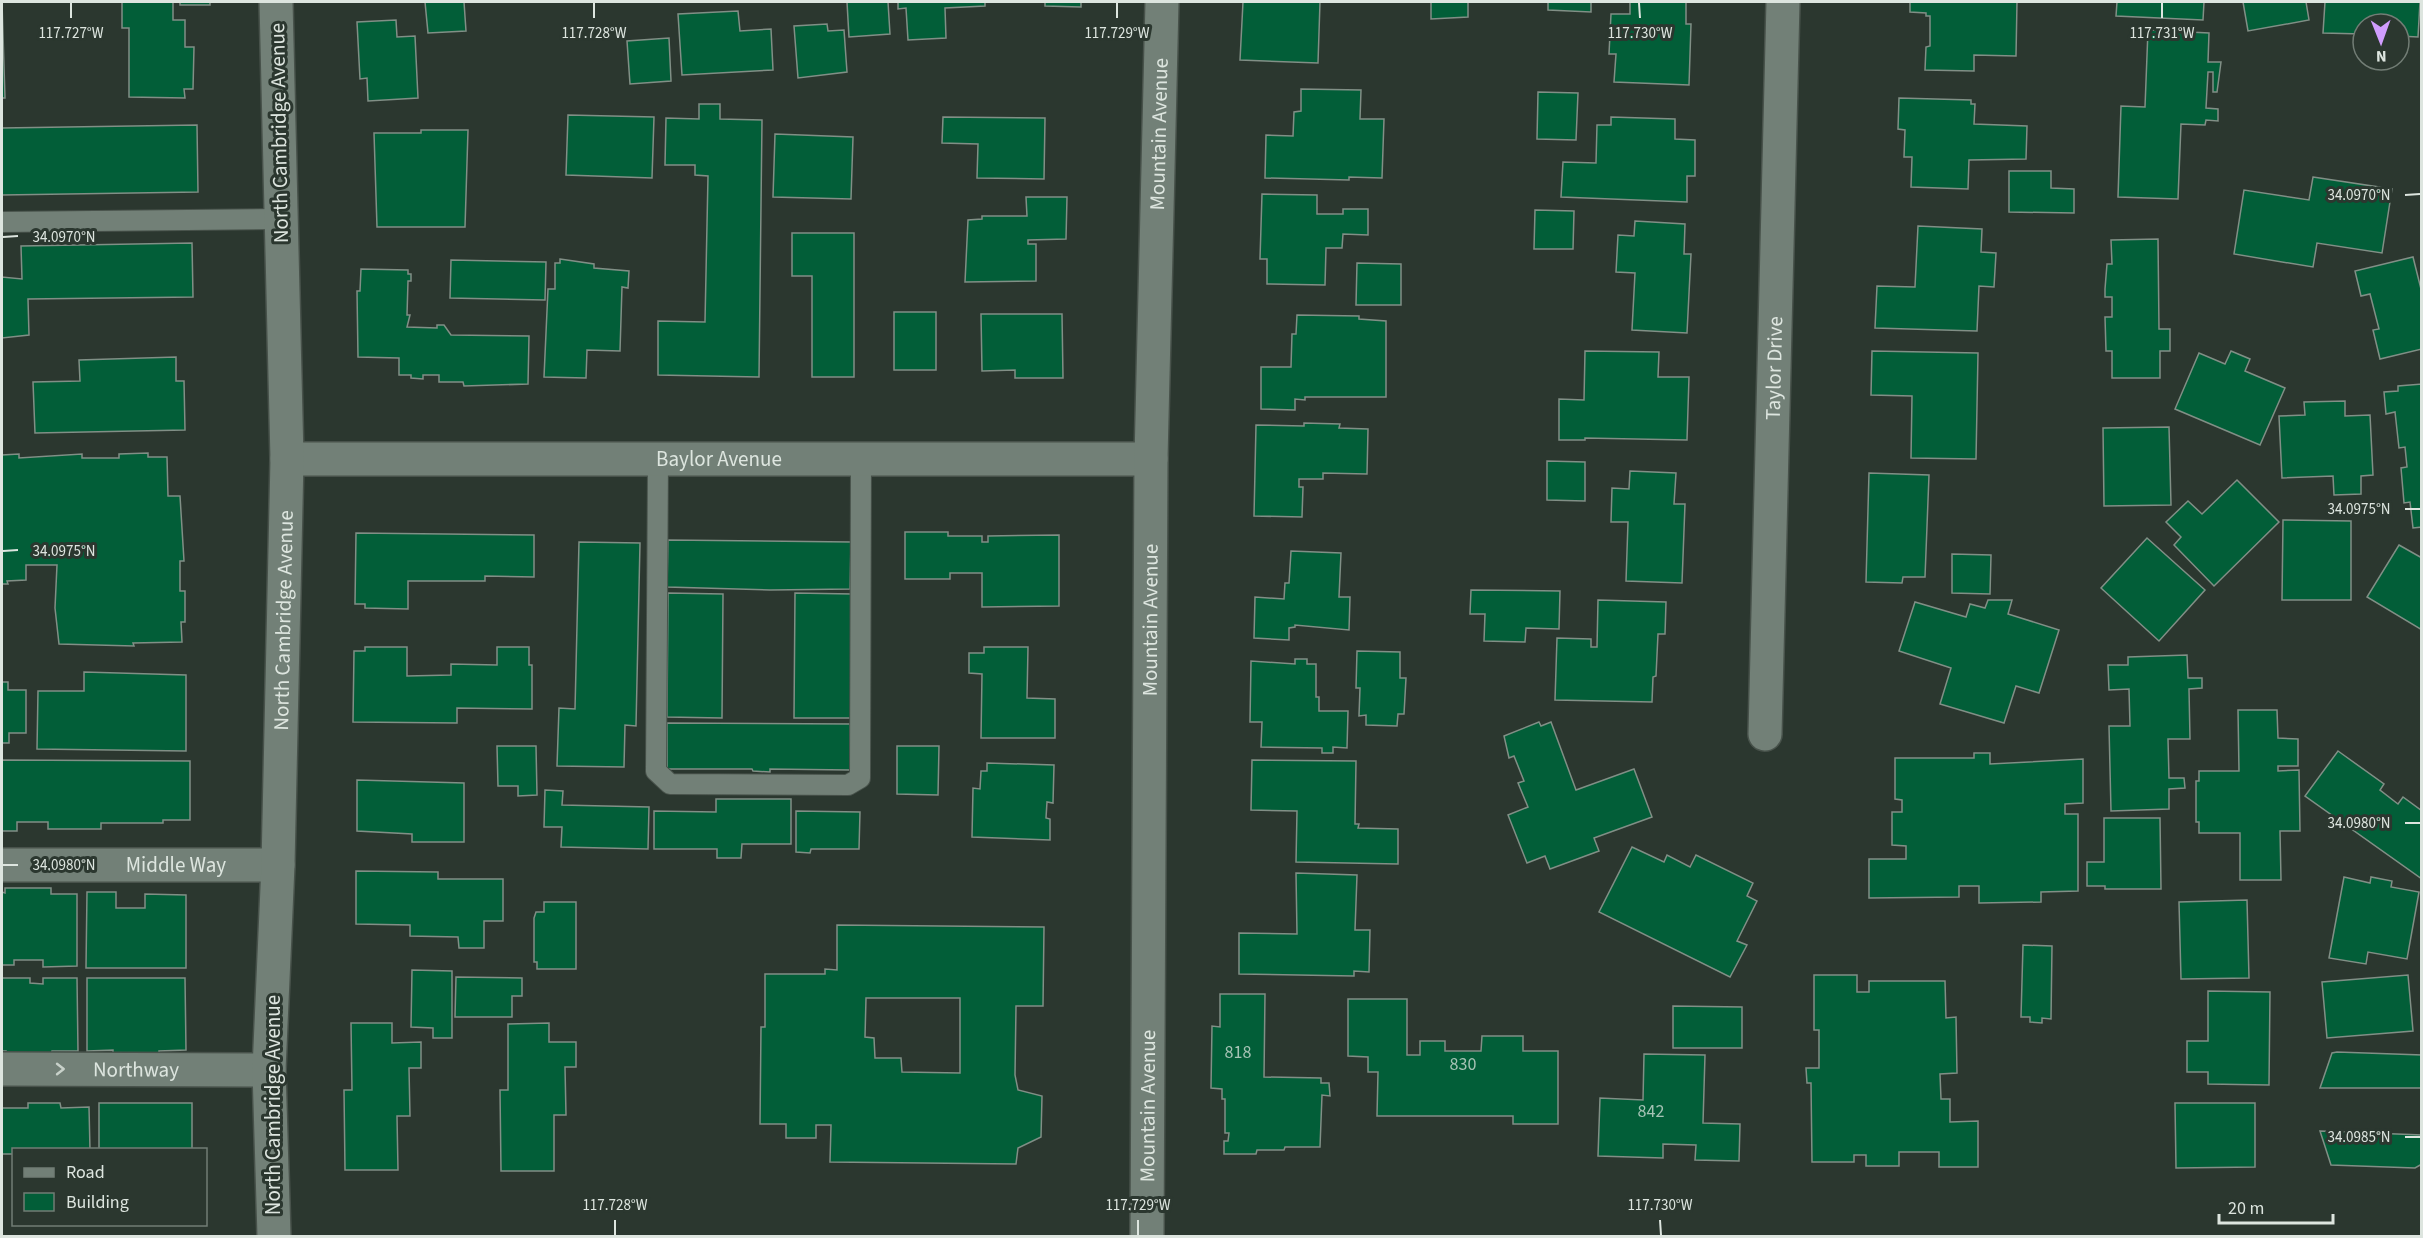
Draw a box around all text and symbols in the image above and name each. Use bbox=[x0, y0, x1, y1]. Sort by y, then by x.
north arrow bbox=[2351, 12, 2411, 72]
text: 117.727°W bbox=[38, 23, 104, 44]
street label: North Cambridge Avenue bbox=[262, 23, 296, 243]
text: 117.728°W bbox=[561, 23, 627, 44]
text: 117.729°W bbox=[1084, 23, 1150, 44]
text: 117.730°W bbox=[1607, 23, 1673, 44]
text: 117.731°W bbox=[2129, 23, 2195, 44]
text: N bbox=[2376, 45, 2387, 67]
street label: Mountain Avenue bbox=[1142, 58, 1176, 211]
text: 34.0970°N bbox=[2327, 185, 2391, 206]
text: 34.0970°N bbox=[32, 227, 96, 248]
street label: Taylor Drive bbox=[1758, 316, 1790, 420]
street label: Baylor Avenue bbox=[656, 444, 782, 474]
text: 34.0975°N bbox=[2327, 499, 2391, 520]
street label: North Cambridge Avenue bbox=[266, 510, 301, 731]
text: 34.0975°N bbox=[32, 541, 96, 562]
street label: Mountain Avenue bbox=[1135, 544, 1166, 696]
text: 34.0980°N bbox=[2327, 813, 2391, 834]
street label: Middle Way bbox=[126, 850, 226, 880]
text: 34.0980°N bbox=[32, 855, 96, 876]
street label: North Cambridge Avenue bbox=[258, 995, 288, 1215]
street label: Mountain Avenue bbox=[1132, 1030, 1163, 1182]
house number: 818 bbox=[1225, 1040, 1251, 1065]
house number: 830 bbox=[1450, 1052, 1476, 1077]
street label: Northway bbox=[93, 1054, 179, 1085]
one-way arrow bbox=[55, 1063, 64, 1075]
house number: 842 bbox=[1638, 1099, 1664, 1124]
text: 34.0985°N bbox=[2327, 1127, 2391, 1148]
legend bbox=[12, 1148, 207, 1226]
text: Road bbox=[66, 1160, 105, 1185]
scale bar bbox=[2219, 1187, 2333, 1225]
text: Building bbox=[66, 1190, 129, 1215]
text: 117.728°W bbox=[582, 1195, 648, 1216]
text: 117.729°W bbox=[1105, 1195, 1171, 1216]
text: 117.730°W bbox=[1627, 1195, 1693, 1216]
text: 20 m bbox=[2228, 1196, 2264, 1221]

